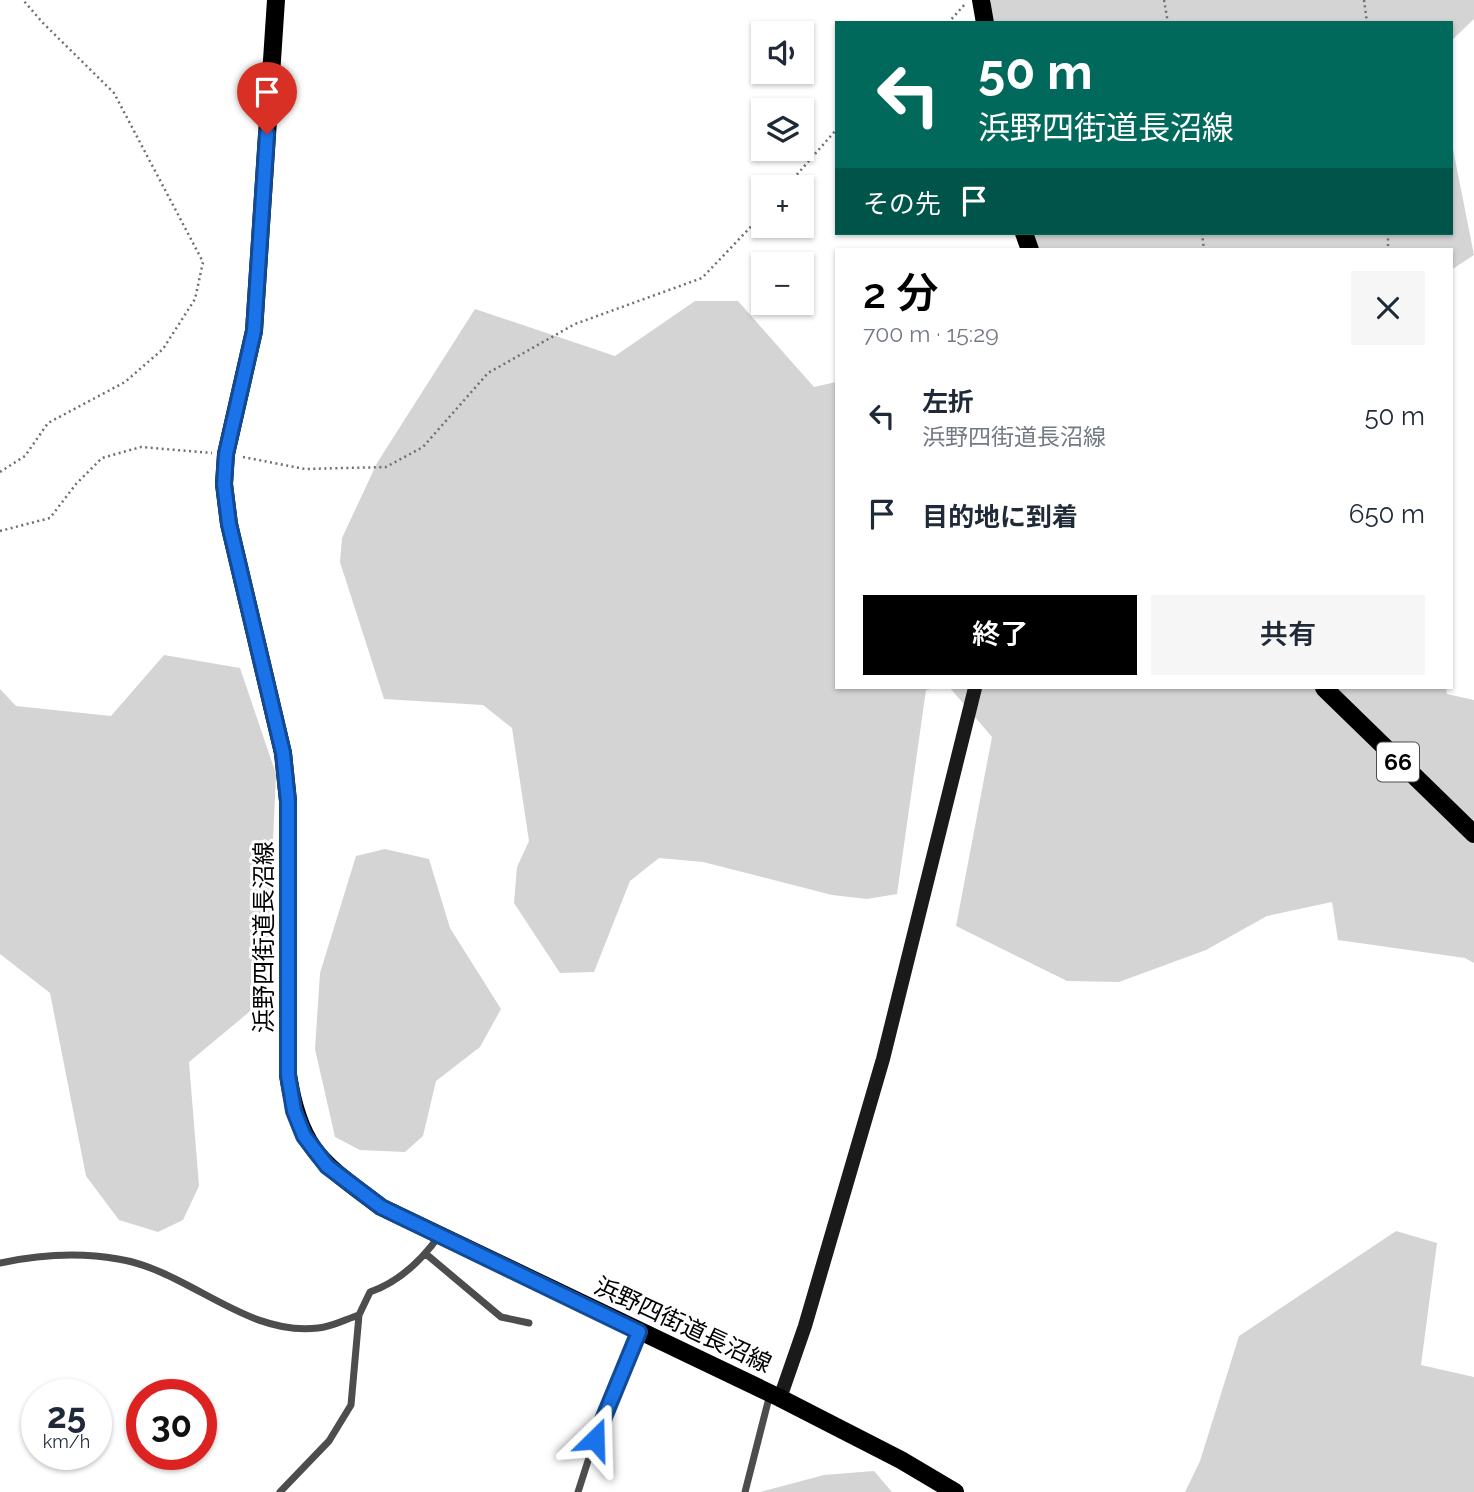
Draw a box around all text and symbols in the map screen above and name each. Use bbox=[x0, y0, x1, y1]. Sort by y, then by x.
map controls bbox=[751, 21, 814, 315]
button: sound bbox=[751, 21, 814, 84]
text: 50 m bbox=[978, 43, 1093, 100]
icon: left bbox=[863, 49, 954, 140]
pin bbox=[237, 62, 297, 134]
icon: arrive bbox=[248, 73, 286, 111]
button: layers bbox=[751, 98, 814, 161]
text: 浜野四街道長沼線 bbox=[978, 109, 1234, 146]
button: + bbox=[751, 175, 814, 238]
icon: arrive bbox=[955, 182, 993, 220]
text: その先 bbox=[863, 189, 941, 219]
button: − bbox=[751, 252, 814, 315]
text: 2 分 bbox=[863, 269, 938, 318]
button: close bbox=[1351, 271, 1425, 345]
text: 700 m · 15:29 bbox=[863, 320, 999, 347]
text: 左折 bbox=[922, 387, 974, 417]
icon: left bbox=[863, 397, 901, 435]
text: 50 m bbox=[1364, 401, 1425, 431]
text: 浜野四街道長沼線 bbox=[922, 423, 1106, 450]
icon: arrive bbox=[863, 495, 901, 533]
text: 650 m bbox=[1349, 499, 1425, 529]
text: 目的地に到着 bbox=[922, 502, 1078, 532]
button: 終了 bbox=[863, 595, 1137, 675]
button: 共有 bbox=[1151, 595, 1425, 675]
road number: 66 bbox=[1377, 742, 1419, 782]
street label: 浜野四街道長沼線 bbox=[249, 841, 278, 1033]
street label: 浜野四街道長沼線 bbox=[590, 1271, 776, 1378]
speed limit sign: 30 bbox=[126, 1379, 217, 1470]
text: 25 bbox=[47, 1395, 86, 1436]
position arrow bbox=[558, 1402, 632, 1476]
text: km/h bbox=[43, 1431, 90, 1452]

